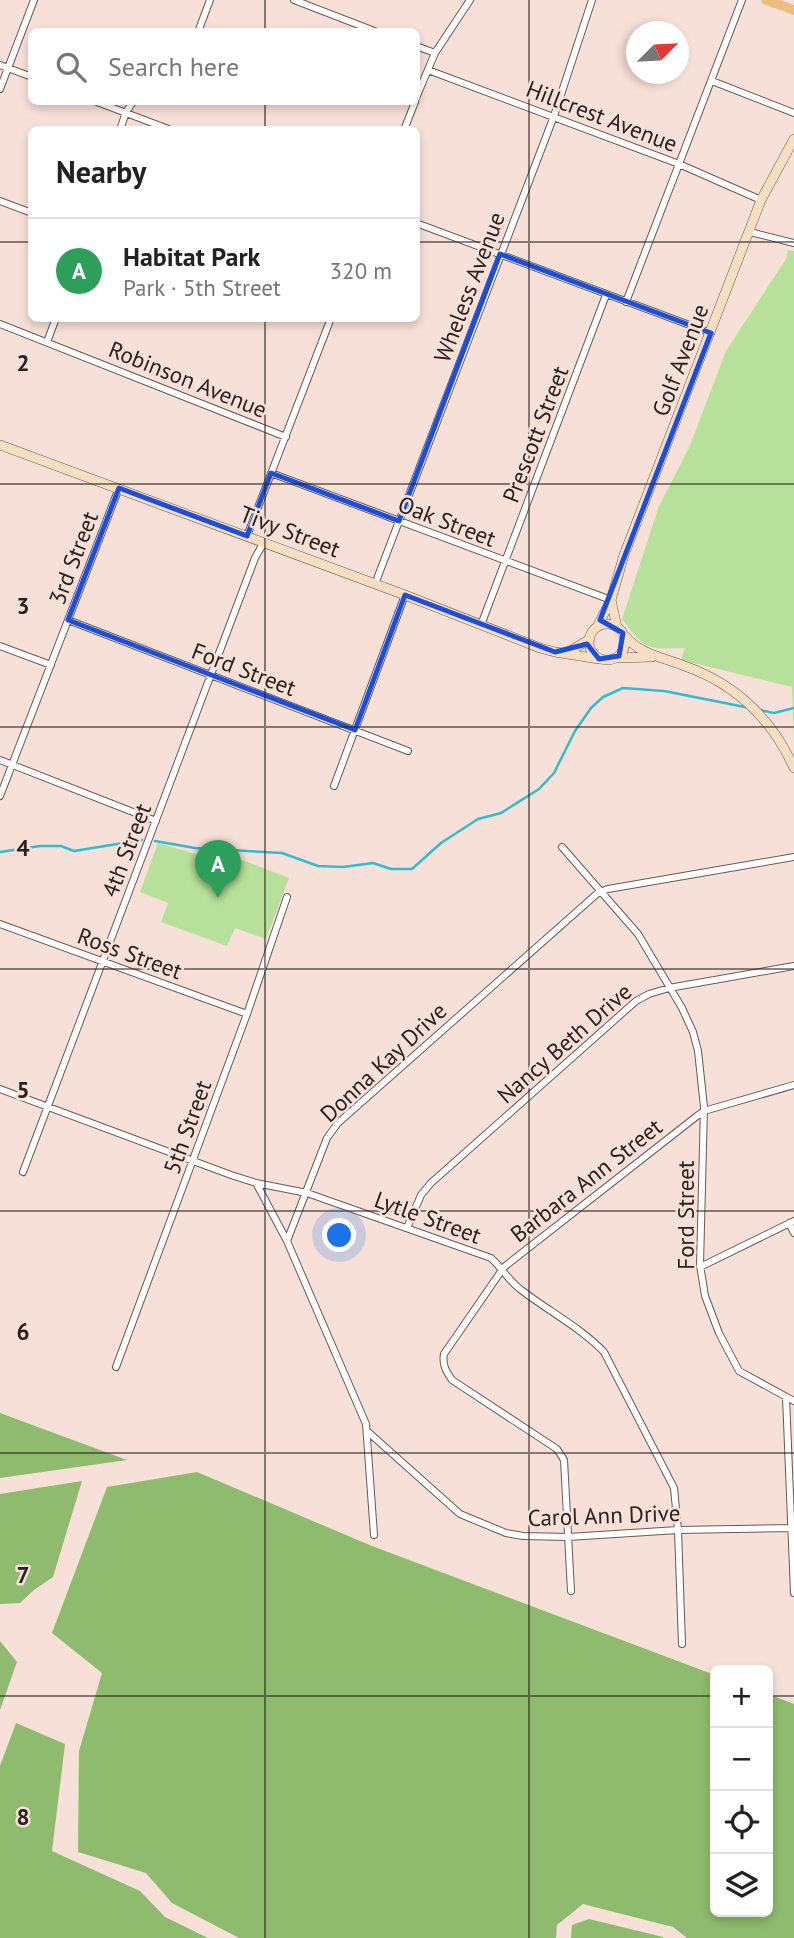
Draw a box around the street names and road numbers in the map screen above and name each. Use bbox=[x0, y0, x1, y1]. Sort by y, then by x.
street label: Hillcrest Avenue bbox=[522, 74, 682, 158]
street label: Wheless Avenue bbox=[427, 208, 511, 366]
street label: Golf Avenue bbox=[645, 300, 715, 420]
street label: Robinson Avenue bbox=[105, 334, 271, 424]
street label: Prescott Street bbox=[496, 361, 574, 506]
street label: Oak Street bbox=[394, 489, 500, 553]
street label: Tivy Street bbox=[236, 499, 344, 563]
street label: 3rd Street bbox=[42, 507, 104, 609]
street label: Ford Street bbox=[188, 636, 300, 702]
street label: 4th Street bbox=[95, 799, 157, 901]
street label: Ross Street bbox=[74, 921, 186, 985]
street label: Nancy Beth Drive bbox=[491, 977, 637, 1109]
street label: Donna Kay Drive bbox=[314, 996, 452, 1128]
street label: 5th Street bbox=[157, 1076, 217, 1178]
street label: Barbara Ann Street bbox=[504, 1112, 668, 1248]
street label: Ford Street bbox=[671, 1160, 700, 1270]
street label: Lytle Street bbox=[371, 1184, 486, 1250]
street label: Carol Ann Drive bbox=[527, 1498, 681, 1532]

